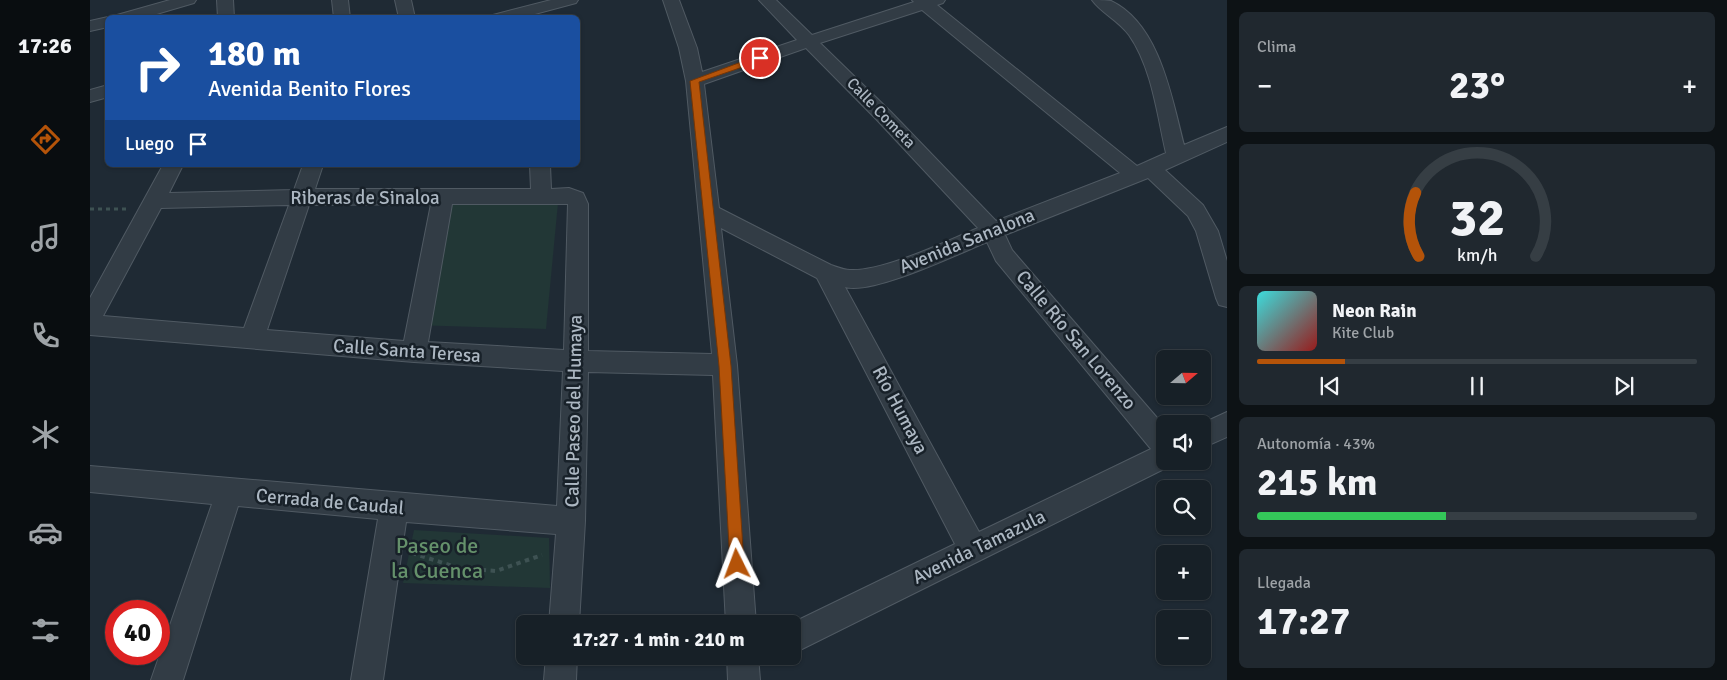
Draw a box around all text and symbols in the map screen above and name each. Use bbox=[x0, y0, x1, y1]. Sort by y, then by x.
text: 17:26 bbox=[18, 32, 72, 59]
text: 180 m bbox=[208, 32, 301, 75]
icon: right bbox=[125, 35, 190, 100]
pin bbox=[739, 37, 781, 79]
text: Clima bbox=[1257, 37, 1296, 57]
icon: arrive bbox=[746, 44, 774, 72]
text: 23° bbox=[1449, 62, 1505, 109]
text: − bbox=[1257, 69, 1272, 103]
text: + bbox=[1682, 69, 1697, 103]
street label: Calle Cometa bbox=[842, 73, 920, 153]
text: Avenida Benito Flores bbox=[208, 75, 411, 102]
icon: directions bbox=[28, 122, 63, 157]
icon: arrive bbox=[184, 130, 212, 158]
text: Luego bbox=[125, 132, 174, 156]
street label: Riberas de Sinaloa bbox=[290, 186, 440, 210]
text: 32 bbox=[1449, 186, 1505, 250]
street label: Avenida Sanalona bbox=[896, 203, 1038, 279]
icon: music bbox=[28, 220, 63, 255]
text: km/h bbox=[1457, 244, 1497, 266]
street label: Calle Río San Lorenzo bbox=[1011, 265, 1141, 415]
text: Neon Rain bbox=[1332, 299, 1417, 323]
street label: Calle Paseo del Humaya bbox=[560, 314, 588, 508]
icon: phone bbox=[28, 318, 63, 353]
text: Kite Club bbox=[1332, 323, 1394, 343]
street label: Calle Santa Teresa bbox=[332, 334, 482, 368]
north arrow bbox=[1156, 350, 1211, 405]
map controls bbox=[1156, 350, 1211, 665]
street label: Río Humaya bbox=[867, 362, 933, 458]
icon: previous bbox=[1316, 372, 1344, 400]
icon: pause bbox=[1463, 372, 1491, 400]
icon: next bbox=[1610, 372, 1638, 400]
button: sound bbox=[1156, 415, 1211, 470]
icon: climate bbox=[28, 417, 63, 452]
text: Autonomía · 43% bbox=[1257, 434, 1375, 454]
text: 215 km bbox=[1257, 459, 1378, 506]
button: search bbox=[1156, 480, 1211, 535]
street label: Cerrada de Caudal bbox=[255, 484, 405, 520]
street label: Avenida Tamazula bbox=[909, 504, 1049, 590]
icon: car bbox=[28, 515, 63, 550]
park label: Paseo de la Cuenca bbox=[391, 532, 483, 584]
position arrow bbox=[710, 537, 762, 589]
button: + bbox=[1156, 545, 1211, 600]
text: Llegada bbox=[1257, 573, 1311, 593]
text: 17:27 bbox=[1257, 598, 1350, 645]
speed limit sign: 40 bbox=[105, 600, 170, 665]
button: − bbox=[1156, 610, 1211, 665]
icon: filters bbox=[28, 613, 63, 648]
text: 17:27 · 1 min · 210 m bbox=[572, 628, 745, 652]

